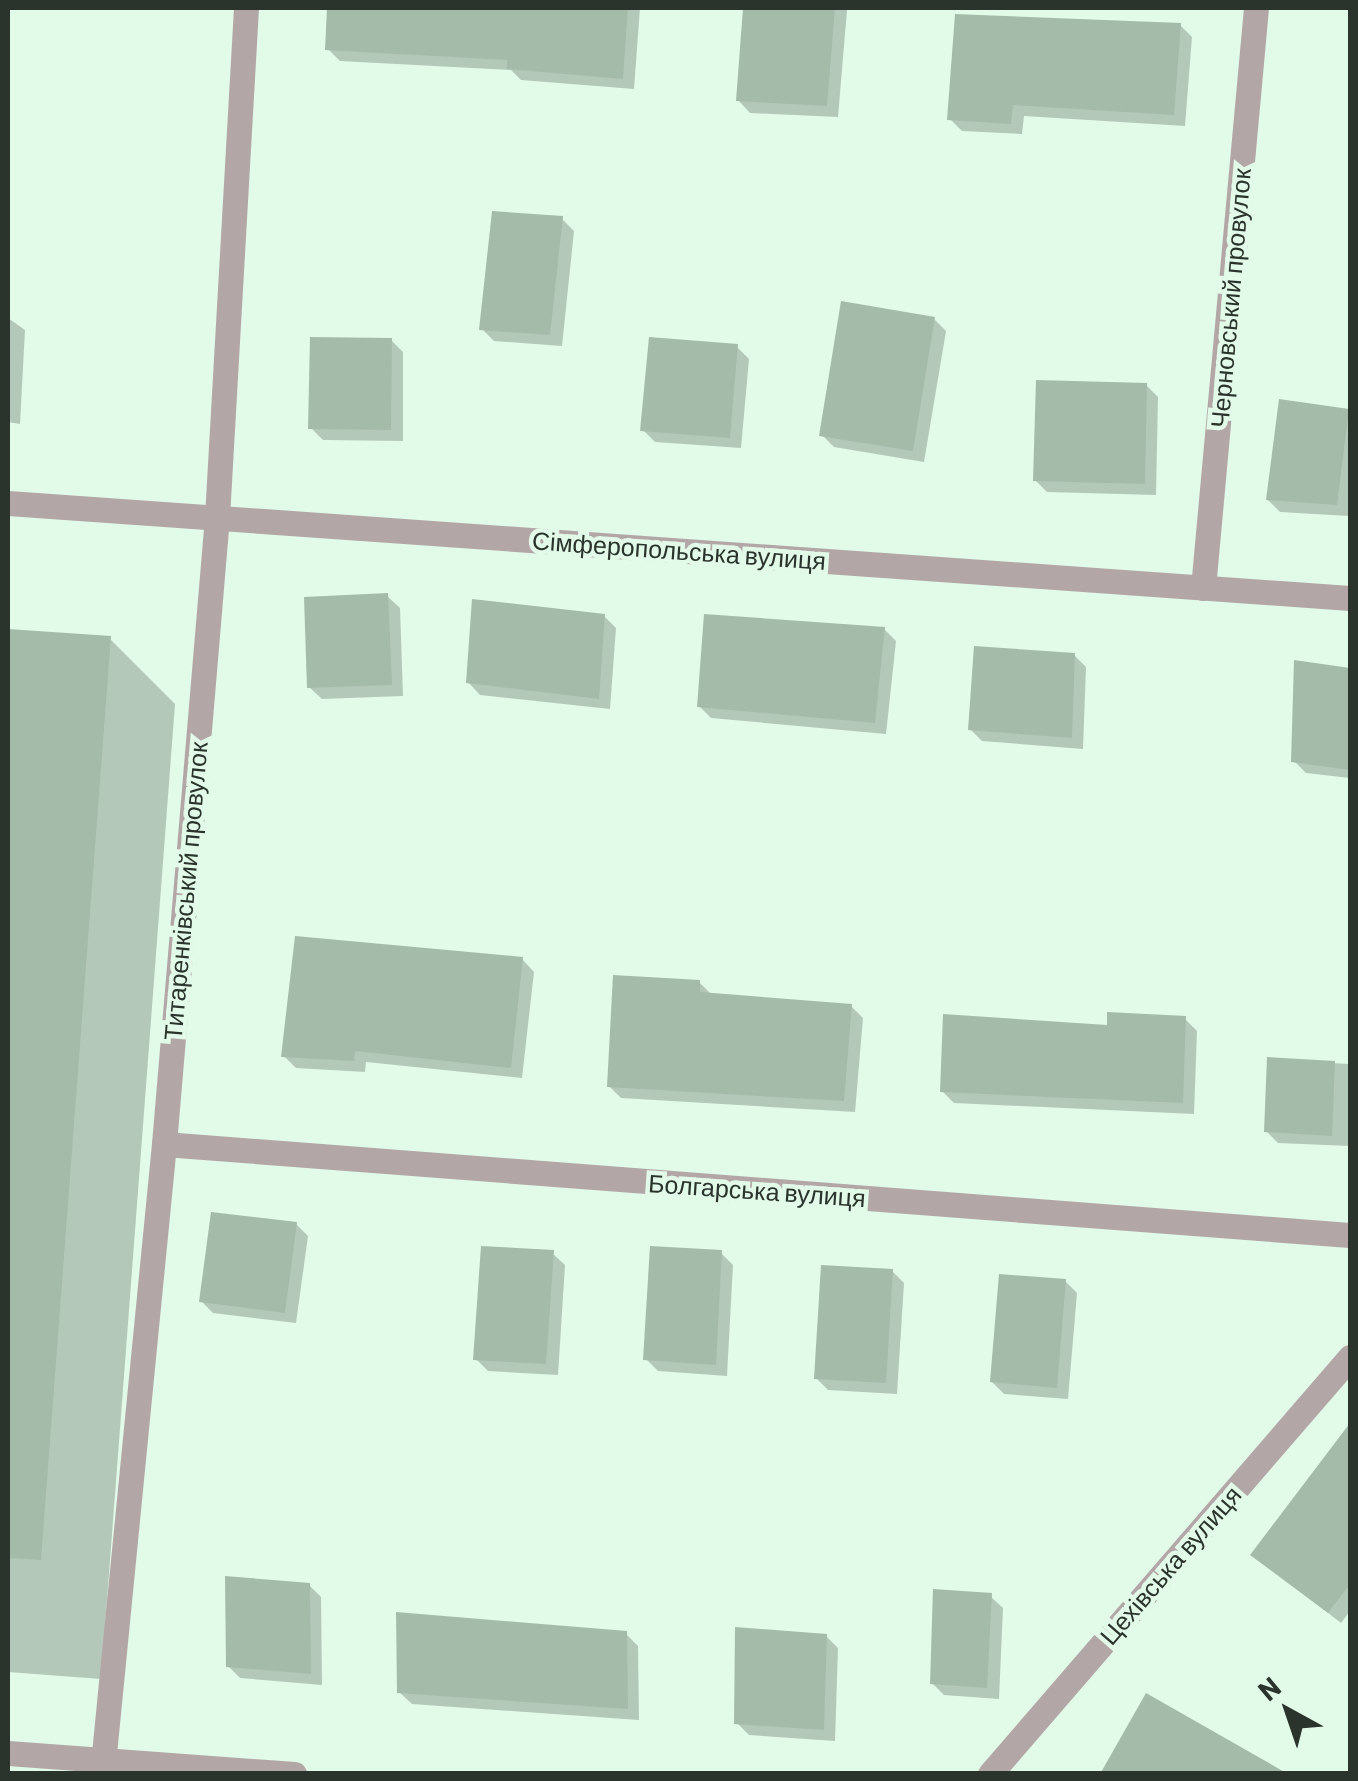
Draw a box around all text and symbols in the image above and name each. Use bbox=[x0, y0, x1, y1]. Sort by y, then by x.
street label: Черновський провулок bbox=[1204, 167, 1256, 429]
street label: Сімферопольська вулиця bbox=[531, 525, 827, 575]
street label: Титаренківський провулок bbox=[157, 741, 213, 1041]
street label: Болгарська вулиця bbox=[647, 1167, 867, 1213]
street label: Цехівська вулиця bbox=[1093, 1480, 1247, 1650]
north arrow bbox=[1238, 1661, 1338, 1761]
text: N bbox=[1251, 1669, 1287, 1707]

